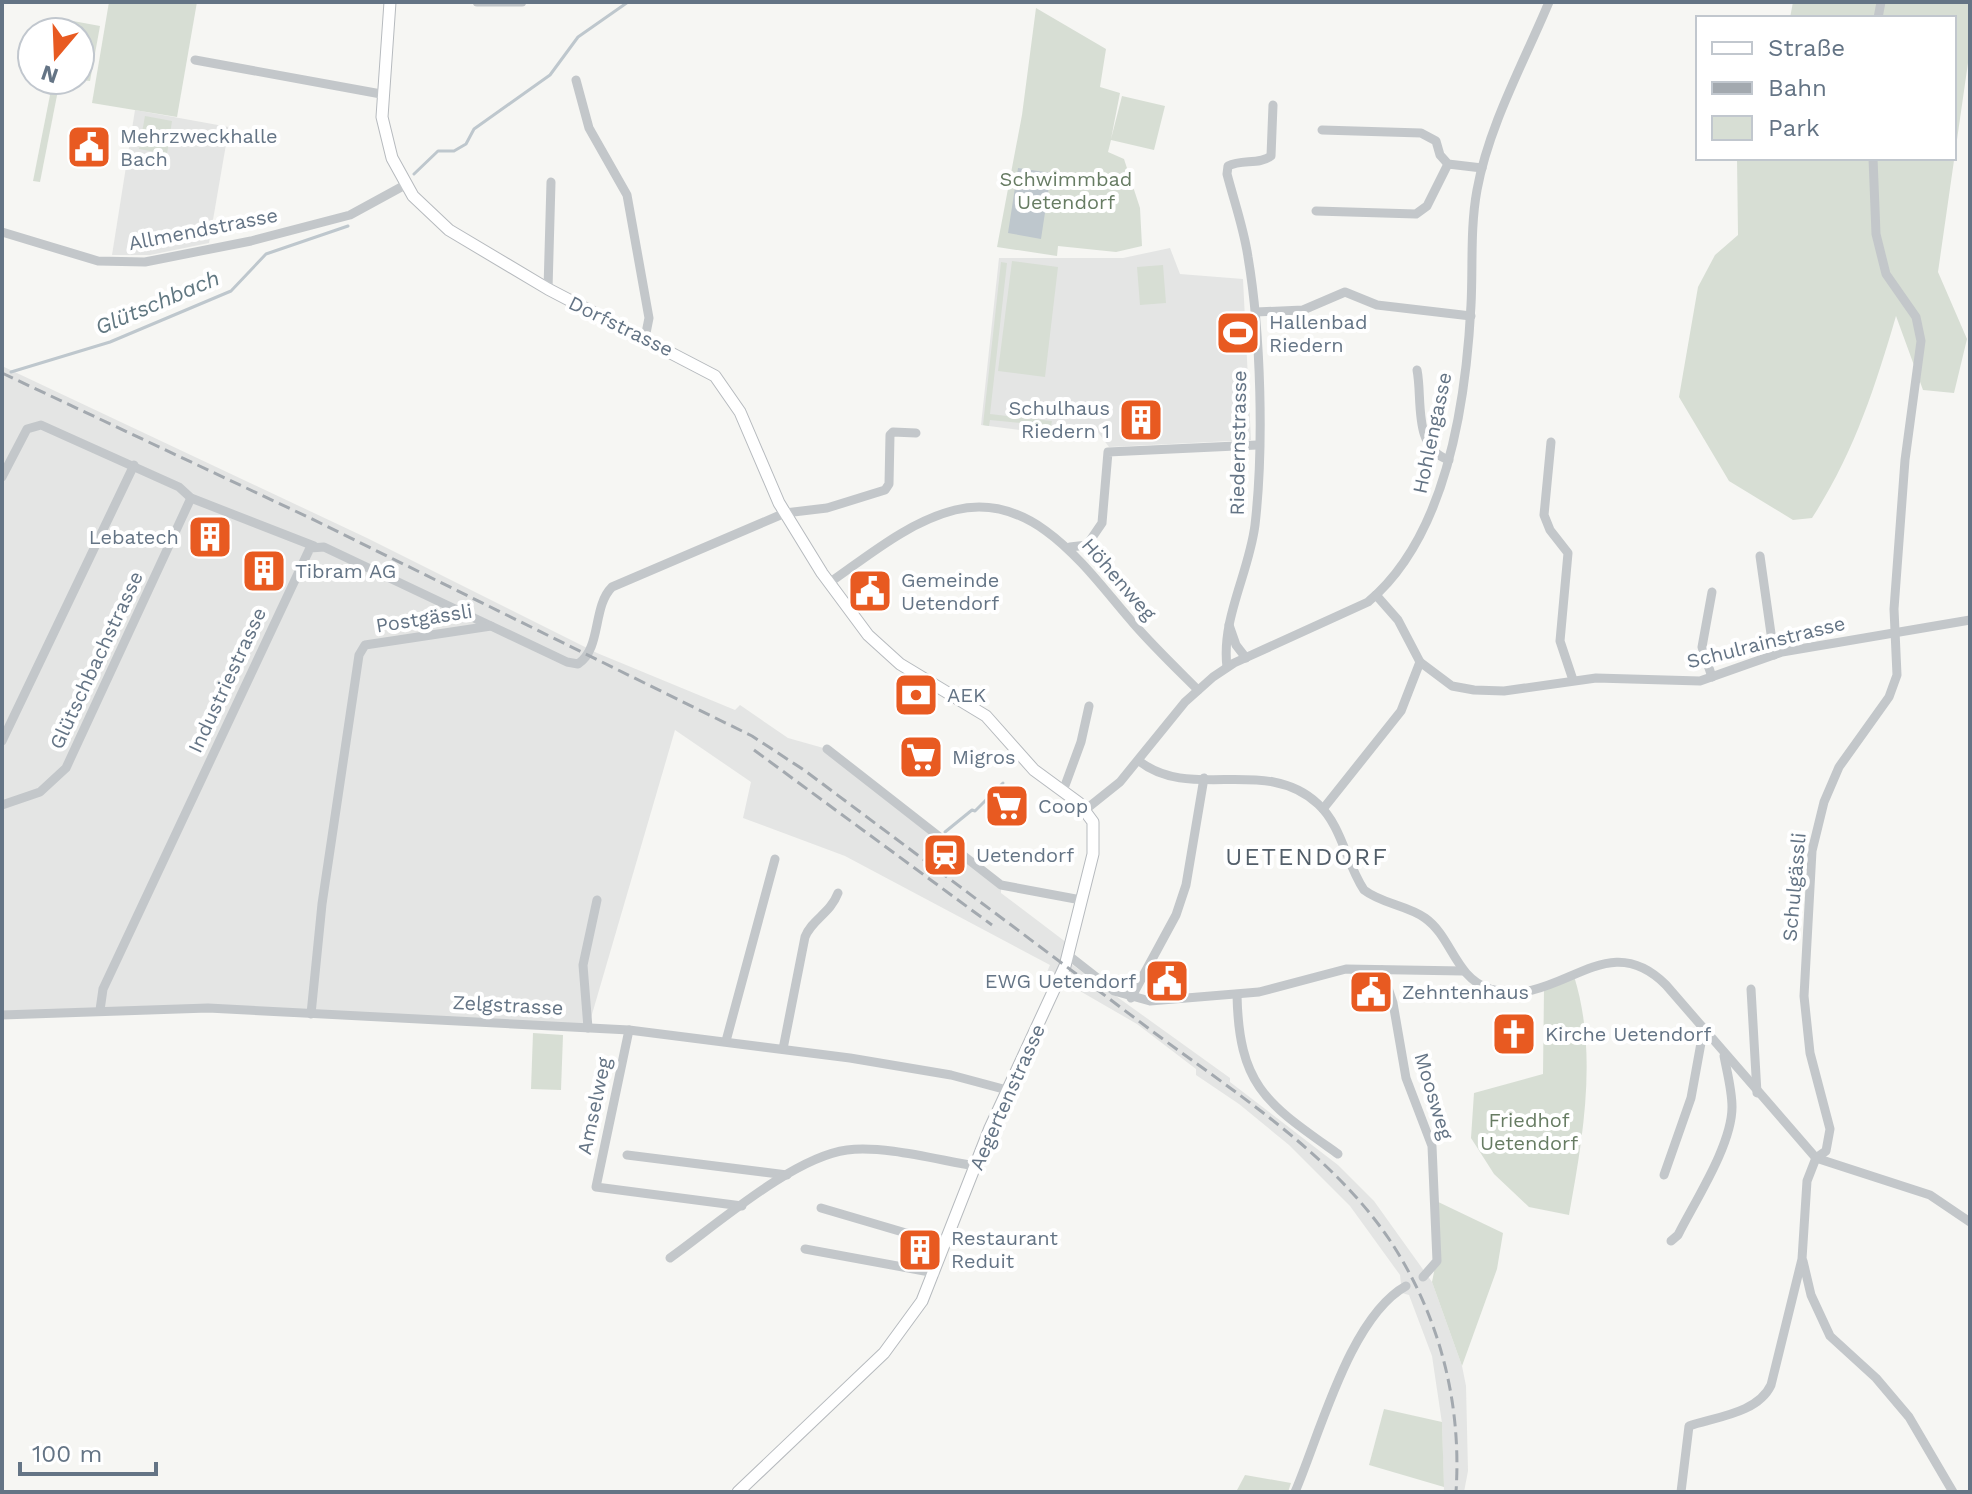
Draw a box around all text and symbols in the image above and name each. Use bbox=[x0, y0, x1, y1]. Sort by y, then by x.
north arrow bbox=[16, 16, 96, 96]
legend bbox=[1696, 16, 1956, 160]
text: Straße bbox=[1768, 34, 1845, 62]
text: N bbox=[38, 60, 61, 89]
text: Bahn bbox=[1768, 74, 1827, 102]
text: Park bbox=[1768, 114, 1820, 142]
public building icon: Mehrzweckhalle Bach bbox=[65, 123, 113, 171]
place label: Mehrzweckhalle Bach bbox=[120, 124, 278, 171]
park label: Schwimmbad Uetendorf bbox=[1000, 167, 1132, 214]
street label: Allmendstrasse bbox=[126, 203, 280, 255]
water label: Glütschbach bbox=[91, 265, 223, 340]
street label: Dorfstrasse bbox=[565, 290, 677, 362]
sports icon: Hallenbad Riedern bbox=[1214, 309, 1262, 357]
place label: Hallenbad Riedern bbox=[1269, 310, 1367, 357]
street label: Riedernstrasse bbox=[1225, 370, 1251, 516]
street label: Hohlengasse bbox=[1407, 370, 1457, 496]
place label: Schulhaus Riedern 1 bbox=[1009, 396, 1110, 443]
building icon: Schulhaus Riedern 1 bbox=[1117, 396, 1165, 444]
building icon: Lebatech bbox=[186, 513, 234, 561]
place label: Lebatech bbox=[89, 525, 179, 549]
street label: Höhenweg bbox=[1077, 533, 1161, 625]
building icon: Tibram AG bbox=[240, 547, 288, 595]
place label: Tibram AG bbox=[295, 559, 396, 583]
street label: Glütschbachstrasse bbox=[44, 567, 148, 753]
public building icon: Gemeinde Uetendorf bbox=[846, 567, 894, 615]
place label: Gemeinde Uetendorf bbox=[901, 568, 999, 615]
street label: Postgässli bbox=[374, 599, 474, 637]
street label: Industriestrasse bbox=[183, 603, 271, 757]
street label: Schulrainstrasse bbox=[1684, 611, 1848, 673]
bank icon: AEK bbox=[892, 671, 940, 719]
place label: AEK bbox=[947, 683, 986, 707]
supermarket icon: Migros bbox=[897, 733, 945, 781]
place label: Migros bbox=[952, 745, 1015, 769]
supermarket icon: Coop bbox=[983, 782, 1031, 830]
place label: Coop bbox=[1038, 794, 1088, 818]
station icon: Uetendorf bbox=[921, 831, 969, 879]
street label: Schulgässli bbox=[1777, 831, 1811, 943]
place label: Uetendorf bbox=[976, 843, 1074, 867]
district label: UETENDORF bbox=[1225, 843, 1389, 871]
public building icon: EWG Uetendorf bbox=[1143, 957, 1191, 1005]
public building icon: Zehntenhaus bbox=[1347, 968, 1395, 1016]
place label: EWG Uetendorf bbox=[985, 969, 1136, 993]
place label: Zehntenhaus bbox=[1402, 980, 1529, 1004]
street label: Zelgstrasse bbox=[452, 990, 564, 1020]
church icon: Kirche Uetendorf bbox=[1490, 1010, 1538, 1058]
street label: Aegertenstrasse bbox=[964, 1020, 1050, 1174]
place label: Kirche Uetendorf bbox=[1545, 1022, 1711, 1046]
street label: Moosweg bbox=[1409, 1050, 1459, 1143]
street label: Amselweg bbox=[572, 1055, 616, 1157]
park label: Friedhof Uetendorf bbox=[1480, 1108, 1578, 1155]
building icon: Restaurant Reduit bbox=[896, 1226, 944, 1274]
place label: Restaurant Reduit bbox=[951, 1226, 1059, 1273]
scale bar bbox=[20, 1426, 156, 1476]
text: 100 m bbox=[32, 1440, 102, 1468]

